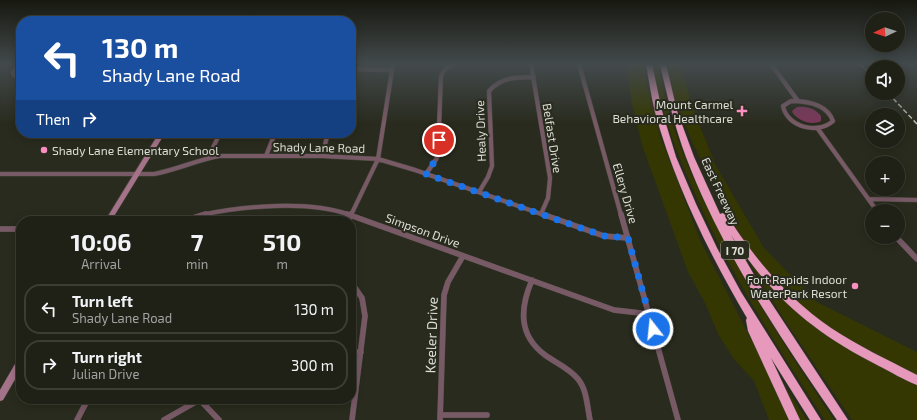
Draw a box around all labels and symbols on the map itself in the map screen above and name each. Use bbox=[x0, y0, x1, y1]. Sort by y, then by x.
north arrow bbox=[865, 12, 905, 52]
place label: Mount Carmel Behavioral Healthcare bbox=[612, 97, 733, 125]
street label: Healy Drive bbox=[472, 100, 488, 162]
street label: Belfast Drive bbox=[541, 102, 565, 174]
marker: Mount Carmel Behavioral Healthcare bbox=[736, 105, 748, 117]
pin bbox=[422, 123, 456, 157]
street label: Shady Lane Road bbox=[273, 139, 365, 155]
place label: Shady Lane Elementary School bbox=[52, 143, 219, 157]
marker: Shady Lane Elementary School bbox=[39, 145, 49, 155]
street label: East Freeway bbox=[699, 155, 743, 228]
street label: Ellery Drive bbox=[611, 161, 641, 225]
street label: Simpson Drive bbox=[384, 210, 462, 250]
road number: I 70 bbox=[721, 241, 749, 259]
place label: Fort Rapids Indoor WaterPark Resort bbox=[747, 272, 847, 300]
marker: Fort Rapids Indoor WaterPark Resort bbox=[850, 281, 860, 291]
street label: Keeler Drive bbox=[421, 296, 441, 374]
position arrow bbox=[632, 308, 674, 350]

